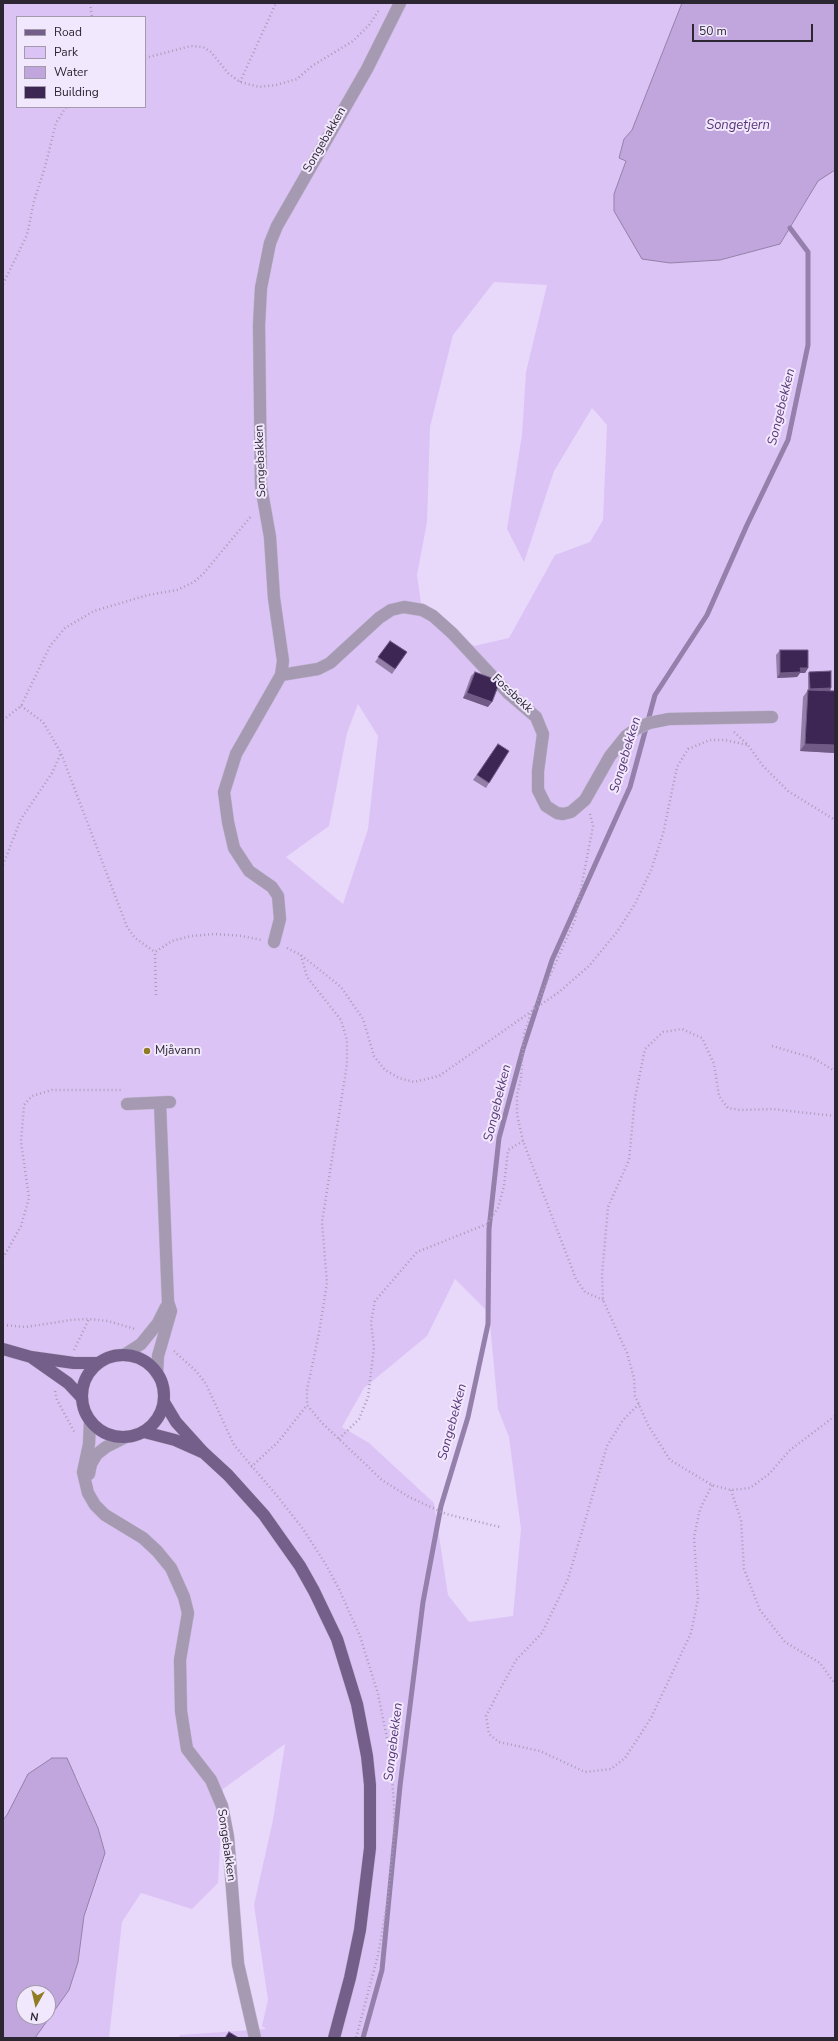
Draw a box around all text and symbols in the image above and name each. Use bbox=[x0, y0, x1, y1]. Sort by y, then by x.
legend bbox=[16, 16, 146, 108]
scale bar bbox=[694, 16, 815, 42]
text: 50 m bbox=[699, 23, 727, 39]
text: Road bbox=[54, 24, 82, 40]
text: Park bbox=[54, 44, 78, 60]
text: Water bbox=[54, 64, 88, 80]
text: Building bbox=[54, 84, 99, 100]
street label: Songebakken bbox=[301, 105, 349, 175]
water label: Songetjern bbox=[706, 118, 770, 134]
water label: Songebekken bbox=[765, 367, 799, 447]
street label: Songebakken bbox=[253, 424, 269, 498]
street label: Fossbekk bbox=[489, 672, 535, 716]
water label: Songebekken bbox=[607, 715, 645, 795]
place label: Mjåvann bbox=[155, 1044, 200, 1058]
marker: Mjåvann bbox=[142, 1046, 152, 1056]
water label: Songebekken bbox=[481, 1063, 515, 1143]
water label: Songebekken bbox=[435, 1382, 471, 1462]
water label: Songebekken bbox=[381, 1702, 407, 1782]
street label: Songebakken bbox=[214, 1808, 238, 1882]
north arrow bbox=[16, 1985, 56, 2025]
text: N bbox=[29, 2008, 40, 2024]

